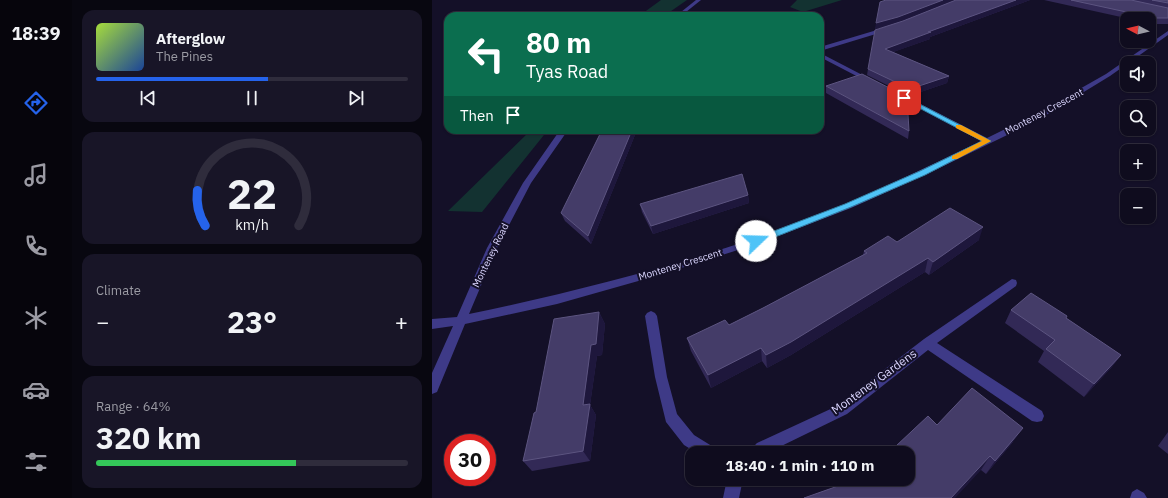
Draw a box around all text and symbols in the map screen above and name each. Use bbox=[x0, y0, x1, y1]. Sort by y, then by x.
north arrow bbox=[1120, 12, 1156, 48]
map controls bbox=[1120, 12, 1156, 224]
text: 18:39 bbox=[11, 22, 61, 45]
text: 80 m bbox=[526, 24, 591, 61]
icon: left bbox=[460, 28, 512, 80]
text: Afterglow bbox=[156, 29, 225, 48]
text: The Pines bbox=[156, 48, 213, 65]
button: sound bbox=[1120, 56, 1156, 92]
text: Tyas Road bbox=[526, 60, 608, 83]
pin bbox=[887, 81, 921, 115]
street label: Monteney Crescent bbox=[1003, 85, 1086, 138]
icon: previous bbox=[137, 87, 159, 109]
icon: pause bbox=[241, 87, 263, 109]
icon: next bbox=[345, 87, 367, 109]
icon: arrive bbox=[893, 87, 915, 109]
icon: directions bbox=[22, 89, 50, 117]
button: search bbox=[1120, 100, 1156, 136]
icon: arrive bbox=[502, 104, 524, 126]
text: Then bbox=[460, 106, 494, 125]
button: + bbox=[1120, 144, 1156, 180]
icon: music bbox=[22, 161, 50, 189]
text: 22 bbox=[227, 166, 277, 220]
button: − bbox=[1120, 188, 1156, 224]
text: km/h bbox=[235, 215, 269, 234]
position arrow bbox=[735, 220, 777, 262]
street label: Monteney Road bbox=[469, 221, 512, 289]
icon: phone bbox=[22, 232, 50, 260]
street label: Monteney Crescent bbox=[637, 245, 724, 283]
text: Climate bbox=[96, 282, 141, 299]
text: 23° bbox=[227, 302, 277, 341]
icon: climate bbox=[22, 304, 50, 332]
text: − bbox=[96, 307, 109, 336]
text: + bbox=[395, 307, 408, 336]
street label: Monteney Gardens bbox=[828, 346, 919, 417]
icon: car bbox=[22, 376, 50, 404]
text: Range · 64% bbox=[96, 398, 170, 415]
text: 320 km bbox=[96, 418, 201, 457]
speed limit sign: 30 bbox=[444, 434, 496, 486]
icon: filters bbox=[22, 448, 50, 476]
text: 18:40 · 1 min · 110 m bbox=[726, 456, 874, 475]

